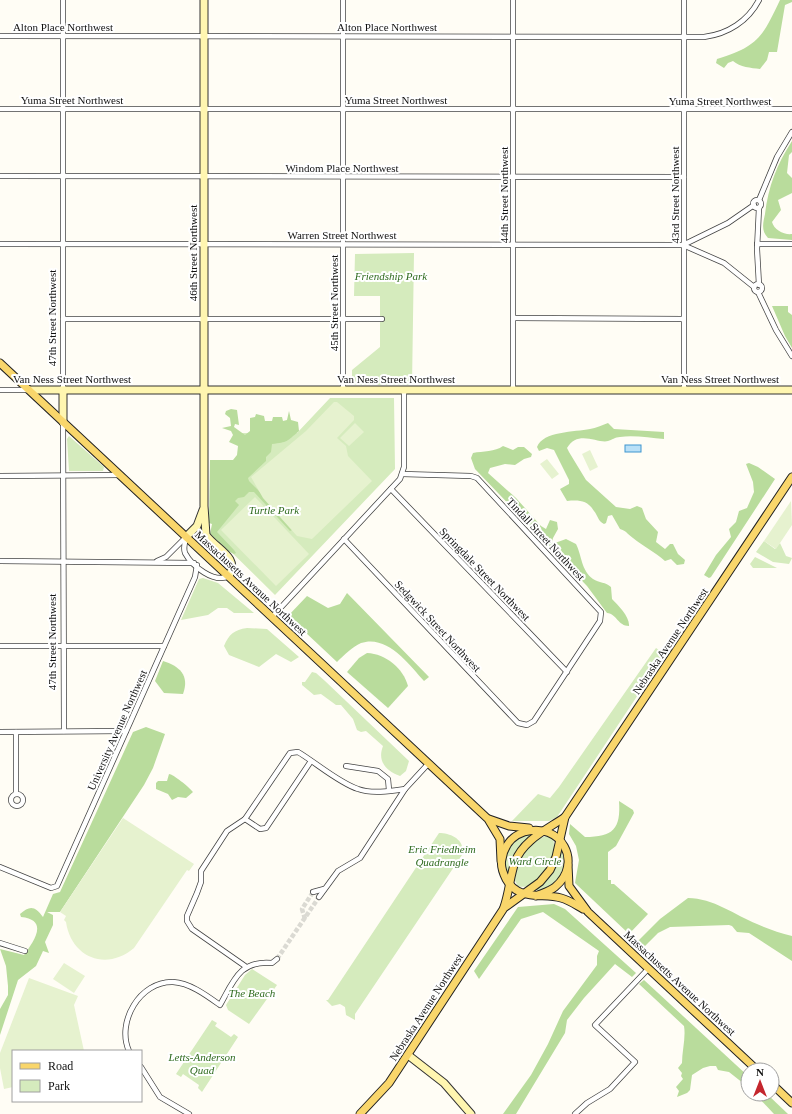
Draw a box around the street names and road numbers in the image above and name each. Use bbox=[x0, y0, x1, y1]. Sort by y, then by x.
street label: Alton Place Northwest bbox=[13, 21, 113, 33]
street label: Alton Place Northwest bbox=[337, 21, 437, 33]
street label: Yuma Street Northwest bbox=[21, 94, 123, 106]
street label: Yuma Street Northwest bbox=[345, 94, 447, 106]
street label: Yuma Street Northwest bbox=[669, 95, 771, 107]
street label: 43rd Street Northwest bbox=[669, 146, 681, 244]
street label: 44th Street Northwest bbox=[498, 147, 510, 243]
street label: Windom Place Northwest bbox=[285, 162, 399, 174]
street label: 46th Street Northwest bbox=[187, 205, 199, 301]
street label: Warren Street Northwest bbox=[287, 229, 397, 241]
street label: 45th Street Northwest bbox=[328, 255, 340, 351]
street label: 47th Street Northwest bbox=[46, 270, 58, 366]
street label: Van Ness Street Northwest bbox=[13, 373, 131, 385]
street label: Van Ness Street Northwest bbox=[337, 373, 455, 385]
street label: Van Ness Street Northwest bbox=[661, 373, 779, 385]
street label: Tindall Street Northwest bbox=[505, 495, 587, 583]
street label: Springdale Street Northwest bbox=[437, 525, 533, 623]
street label: Massachusetts Avenue Northwest bbox=[193, 528, 309, 638]
street label: Sedgwick Street Northwest bbox=[393, 578, 483, 674]
street label: Nebraska Avenue Northwest bbox=[630, 586, 710, 696]
street label: 47th Street Northwest bbox=[46, 594, 58, 690]
street label: University Avenue Northwest bbox=[85, 668, 149, 792]
street label: Massachusetts Avenue Northwest bbox=[622, 928, 738, 1038]
street label: Nebraska Avenue Northwest bbox=[387, 951, 465, 1063]

